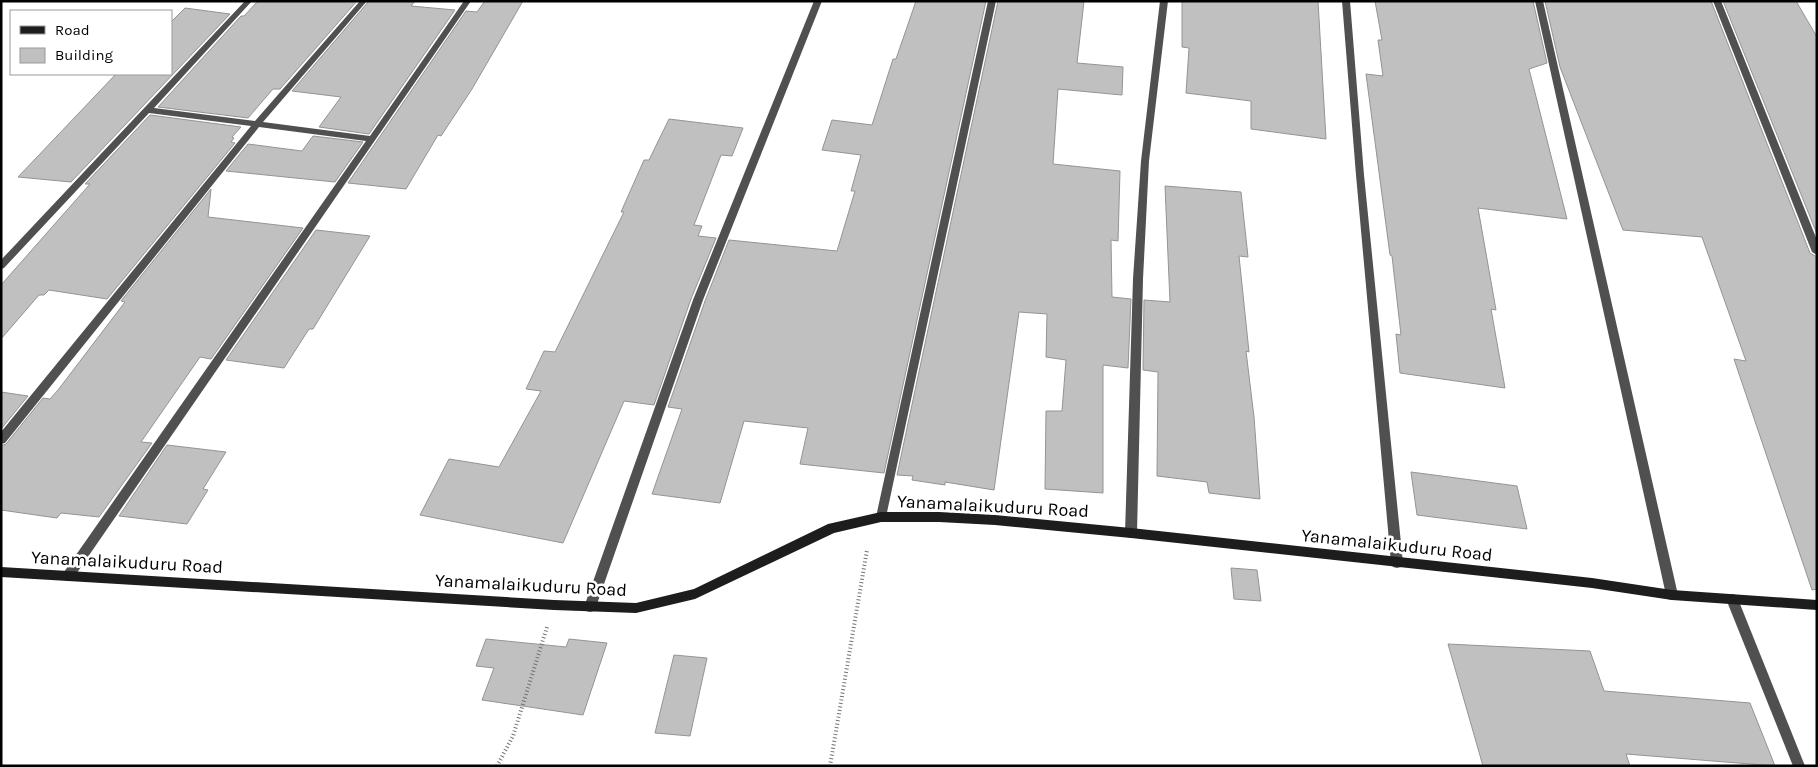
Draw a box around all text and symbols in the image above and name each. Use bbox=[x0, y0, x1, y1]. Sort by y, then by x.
legend bbox=[10, 10, 172, 75]
text: Road bbox=[55, 21, 90, 39]
text: Building bbox=[55, 46, 113, 64]
street label: Yanamalaikuduru Road bbox=[896, 490, 1090, 522]
street label: Yanamalaikuduru Road bbox=[1300, 524, 1494, 566]
street label: Yanamalaikuduru Road bbox=[30, 546, 224, 578]
street label: Yanamalaikuduru Road bbox=[434, 569, 628, 601]

